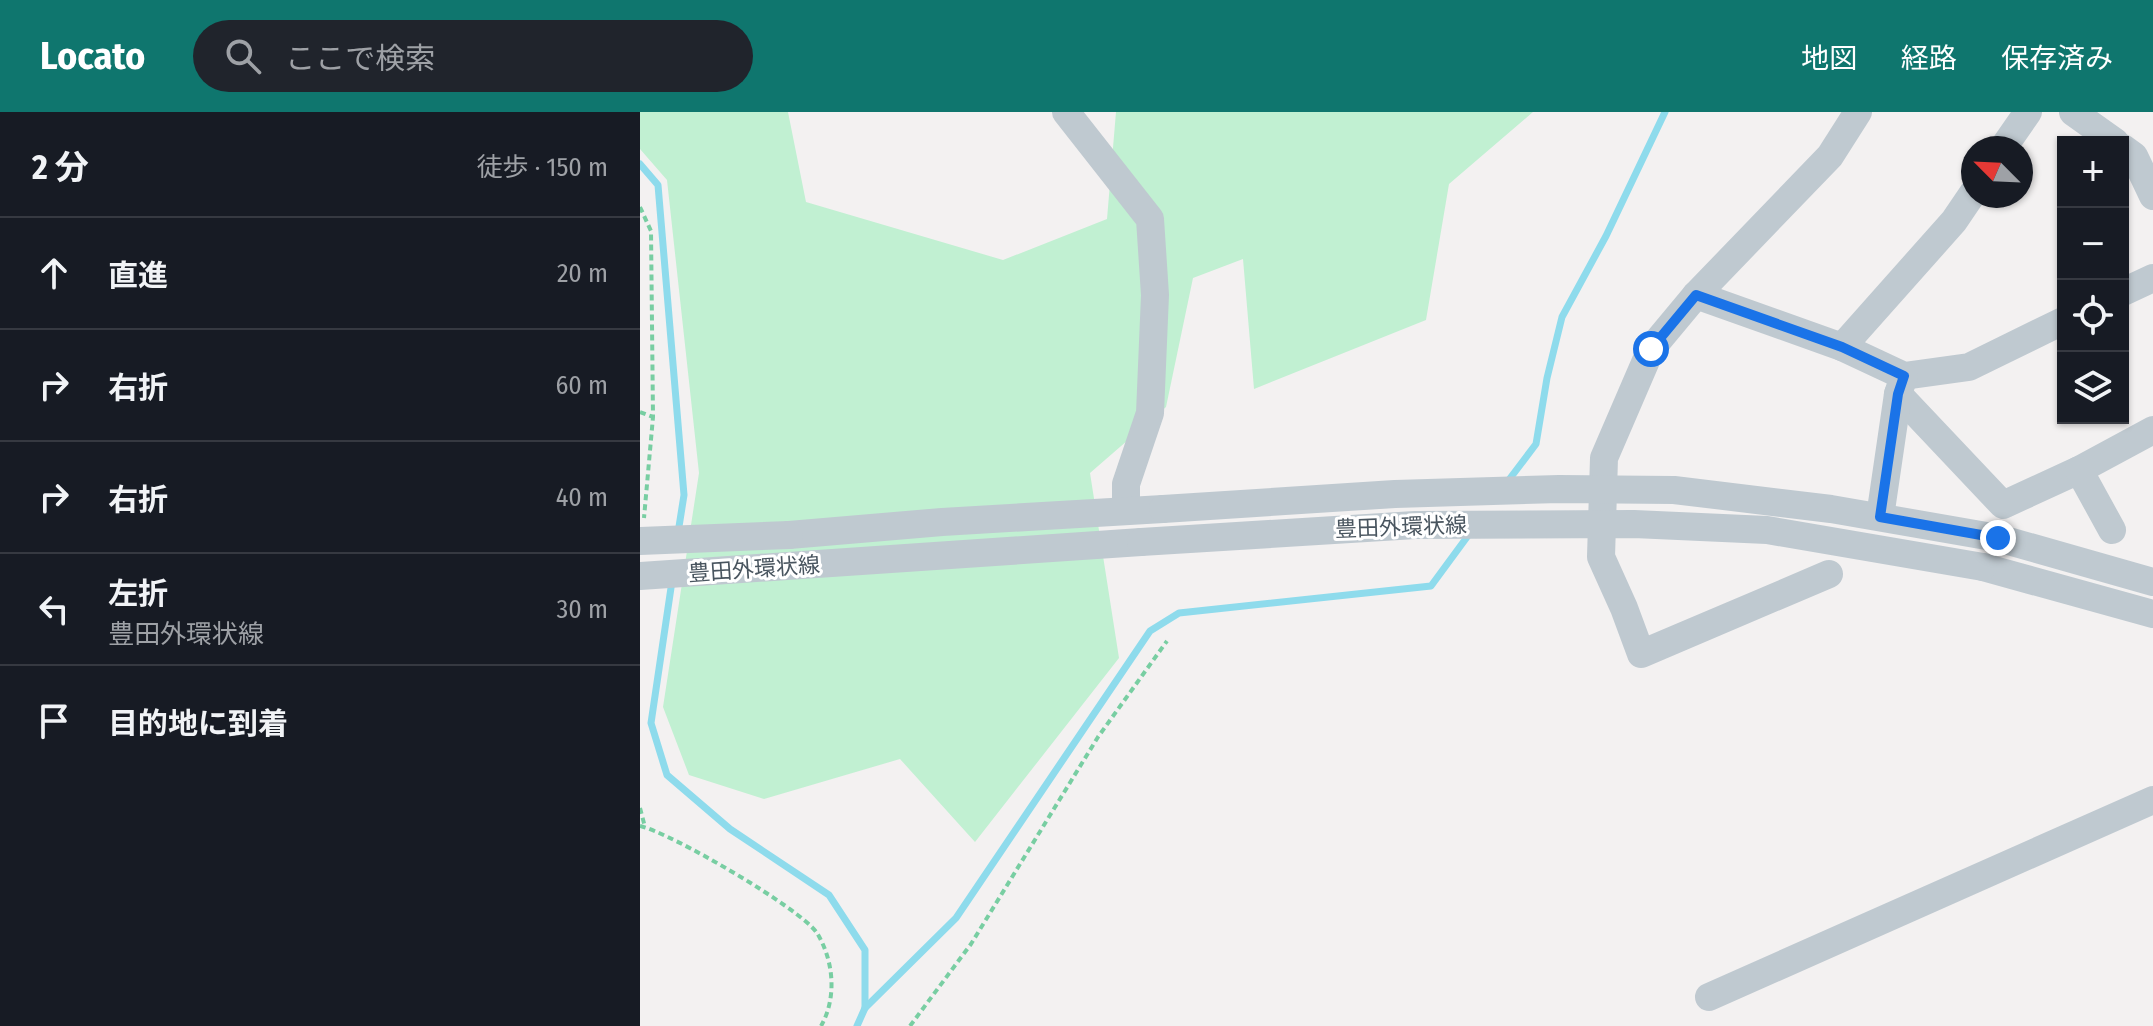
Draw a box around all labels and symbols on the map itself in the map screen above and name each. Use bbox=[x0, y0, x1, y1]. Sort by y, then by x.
north arrow bbox=[1961, 136, 2033, 208]
route start bbox=[1633, 331, 1669, 367]
street label: 豊田外環状線 bbox=[1335, 511, 1467, 543]
route end bbox=[1980, 520, 2016, 556]
street label: 豊田外環状線 bbox=[687, 551, 821, 587]

